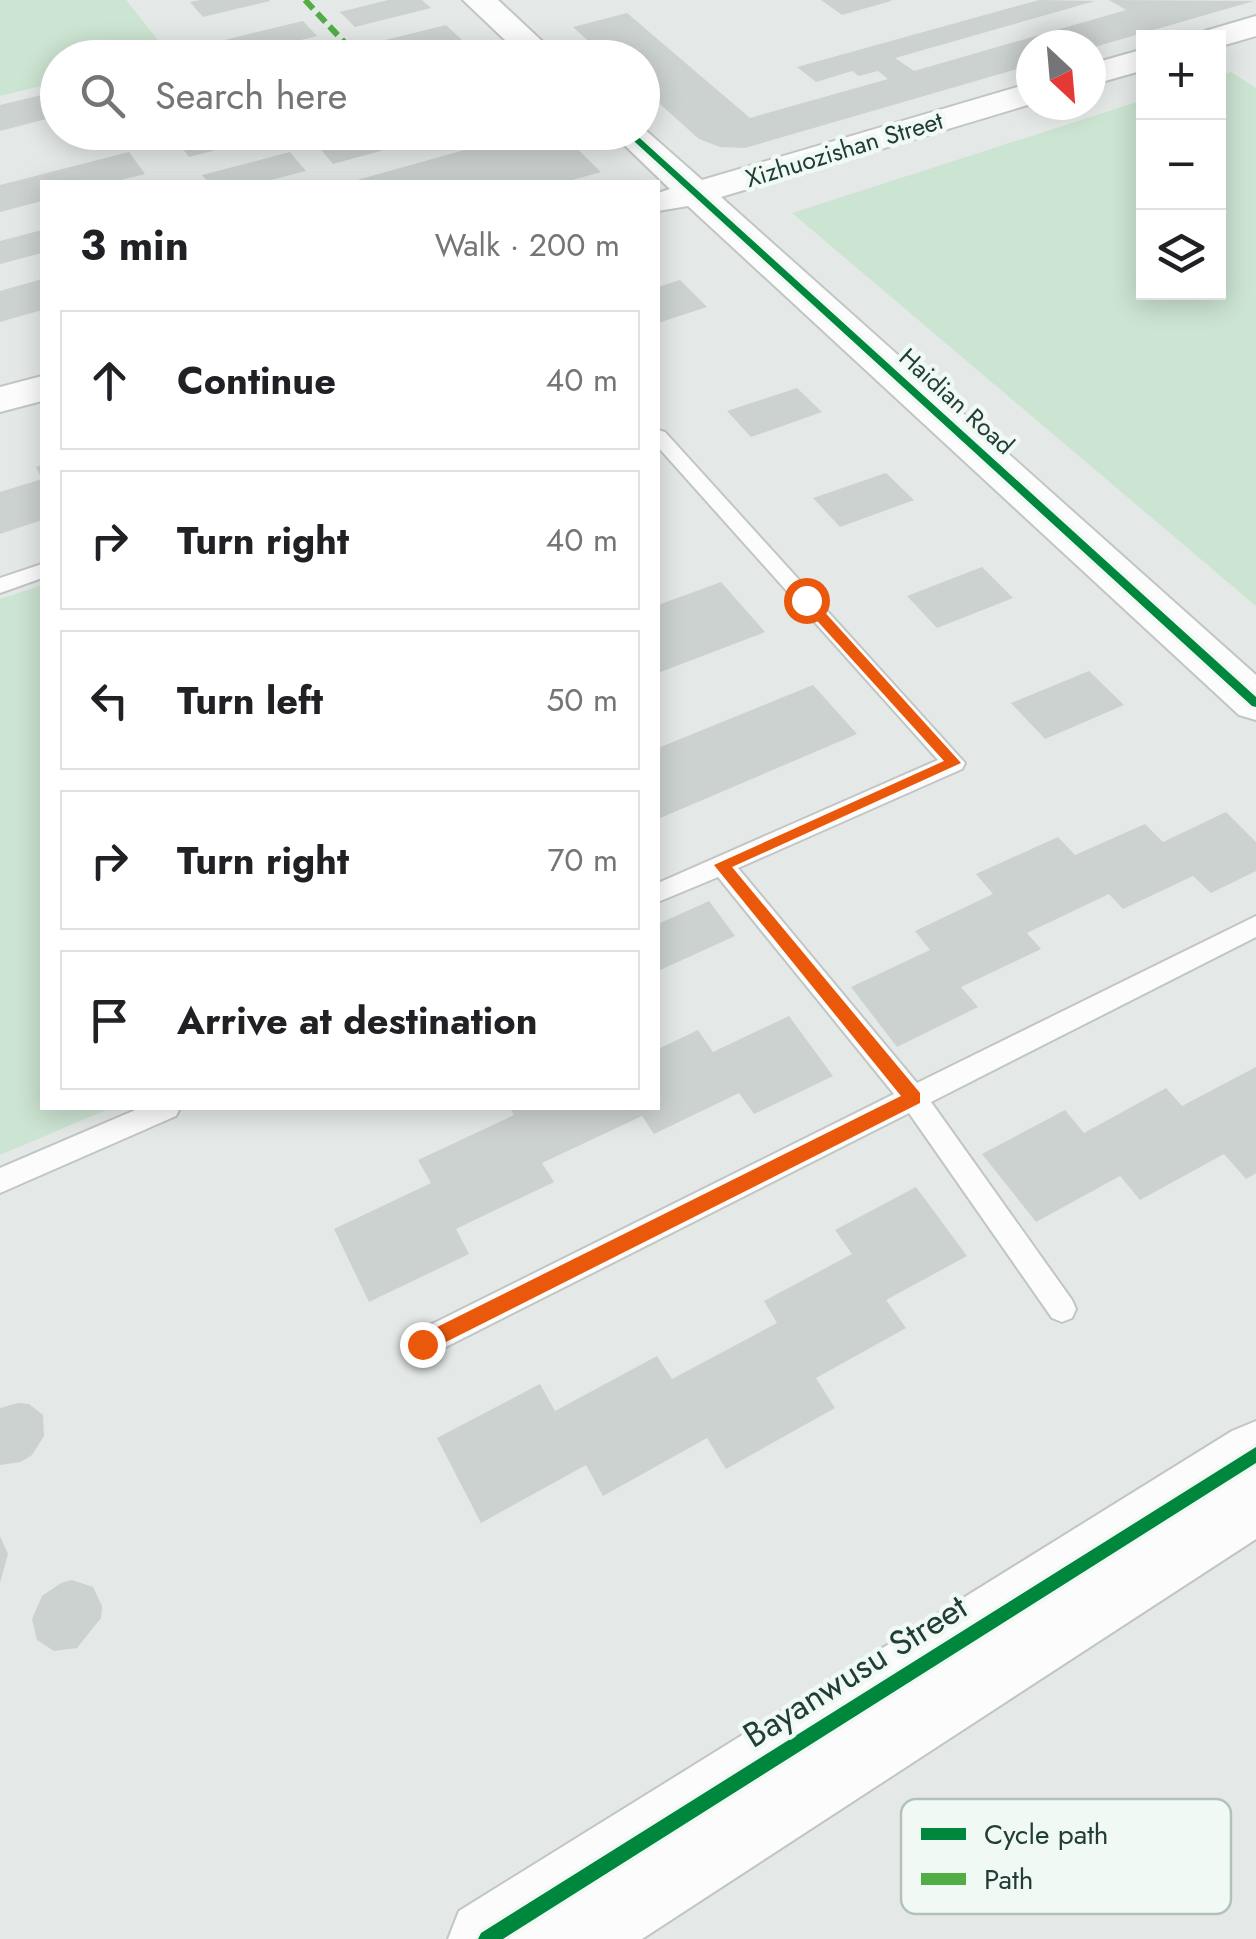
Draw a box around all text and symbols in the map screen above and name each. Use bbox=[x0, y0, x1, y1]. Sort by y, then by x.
north arrow bbox=[1016, 30, 1106, 120]
map controls bbox=[1136, 30, 1226, 300]
button: + bbox=[1136, 30, 1226, 120]
search box bbox=[40, 40, 660, 150]
icon: search bbox=[75, 68, 130, 123]
text: Search here bbox=[155, 68, 347, 123]
street label: Xizhuozishan Street bbox=[741, 102, 947, 196]
button: − bbox=[1136, 120, 1226, 210]
button: layers bbox=[1136, 210, 1226, 300]
text: 3 min bbox=[80, 215, 189, 276]
text: Walk · 200 m bbox=[435, 222, 620, 268]
street label: Haidian Road bbox=[892, 340, 1022, 462]
icon: ahead bbox=[82, 353, 137, 408]
text: Continue bbox=[177, 353, 336, 408]
text: 40 m bbox=[546, 357, 618, 403]
icon: right bbox=[82, 513, 137, 568]
text: Turn right bbox=[177, 513, 349, 568]
text: 40 m bbox=[546, 517, 618, 563]
route start bbox=[784, 578, 830, 624]
icon: left bbox=[82, 673, 137, 728]
text: Turn left bbox=[177, 673, 323, 728]
text: 50 m bbox=[546, 677, 618, 723]
icon: right bbox=[82, 833, 137, 888]
text: Turn right bbox=[177, 833, 349, 888]
text: 70 m bbox=[547, 837, 618, 883]
icon: arrive bbox=[82, 993, 137, 1048]
text: Arrive at destination bbox=[177, 993, 538, 1048]
route end bbox=[400, 1322, 446, 1368]
street label: Bayanwusu Street bbox=[734, 1582, 977, 1760]
legend bbox=[901, 1799, 1231, 1914]
text: Cycle path bbox=[984, 1814, 1109, 1855]
text: Path bbox=[984, 1859, 1033, 1900]

